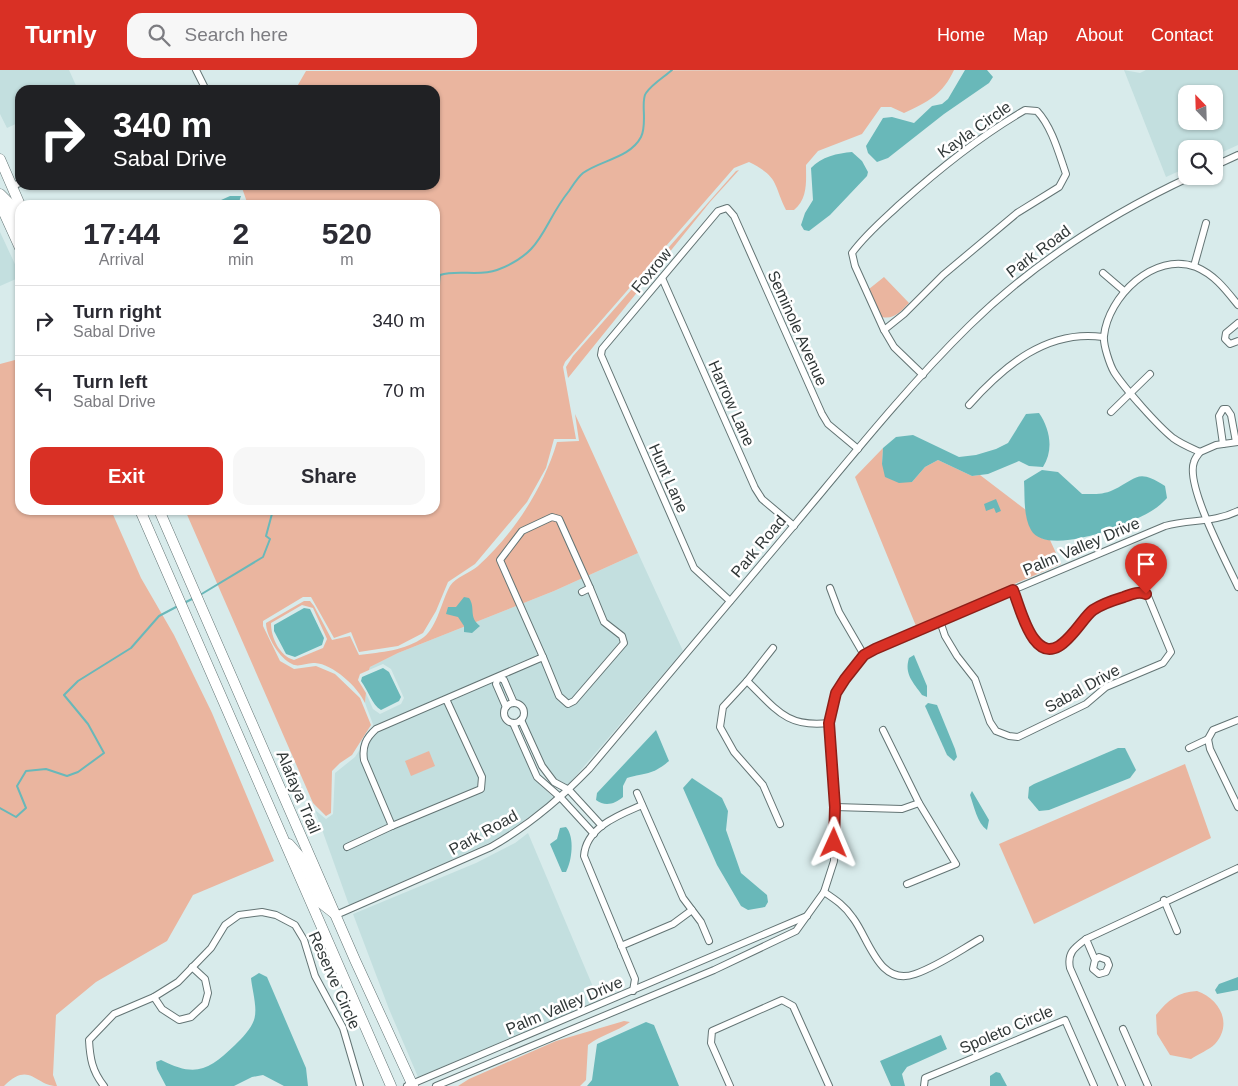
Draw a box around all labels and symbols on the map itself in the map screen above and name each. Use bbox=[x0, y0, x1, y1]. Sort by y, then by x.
north arrow bbox=[1178, 85, 1222, 130]
street label: Kayla Circle bbox=[934, 98, 1014, 161]
street label: Park Road bbox=[1003, 222, 1074, 281]
street label: Foxrow bbox=[628, 244, 675, 296]
street label: Seminole Avenue bbox=[765, 268, 831, 389]
street label: Harrow Lane bbox=[705, 358, 758, 449]
street label: Hunt Lane bbox=[646, 441, 691, 515]
street label: Park Road bbox=[728, 512, 789, 581]
street label: Palm Valley Drive bbox=[1020, 514, 1142, 579]
pin bbox=[1125, 543, 1167, 594]
street label: Sabal Drive bbox=[1042, 661, 1123, 716]
street label: Alafaya Trail bbox=[274, 748, 324, 836]
street label: Park Road bbox=[446, 807, 520, 858]
position arrow bbox=[807, 816, 859, 868]
street label: Reserve Circle bbox=[305, 929, 364, 1032]
street label: Palm Valley Drive bbox=[503, 973, 625, 1038]
street label: Spoleto Circle bbox=[957, 1002, 1055, 1057]

